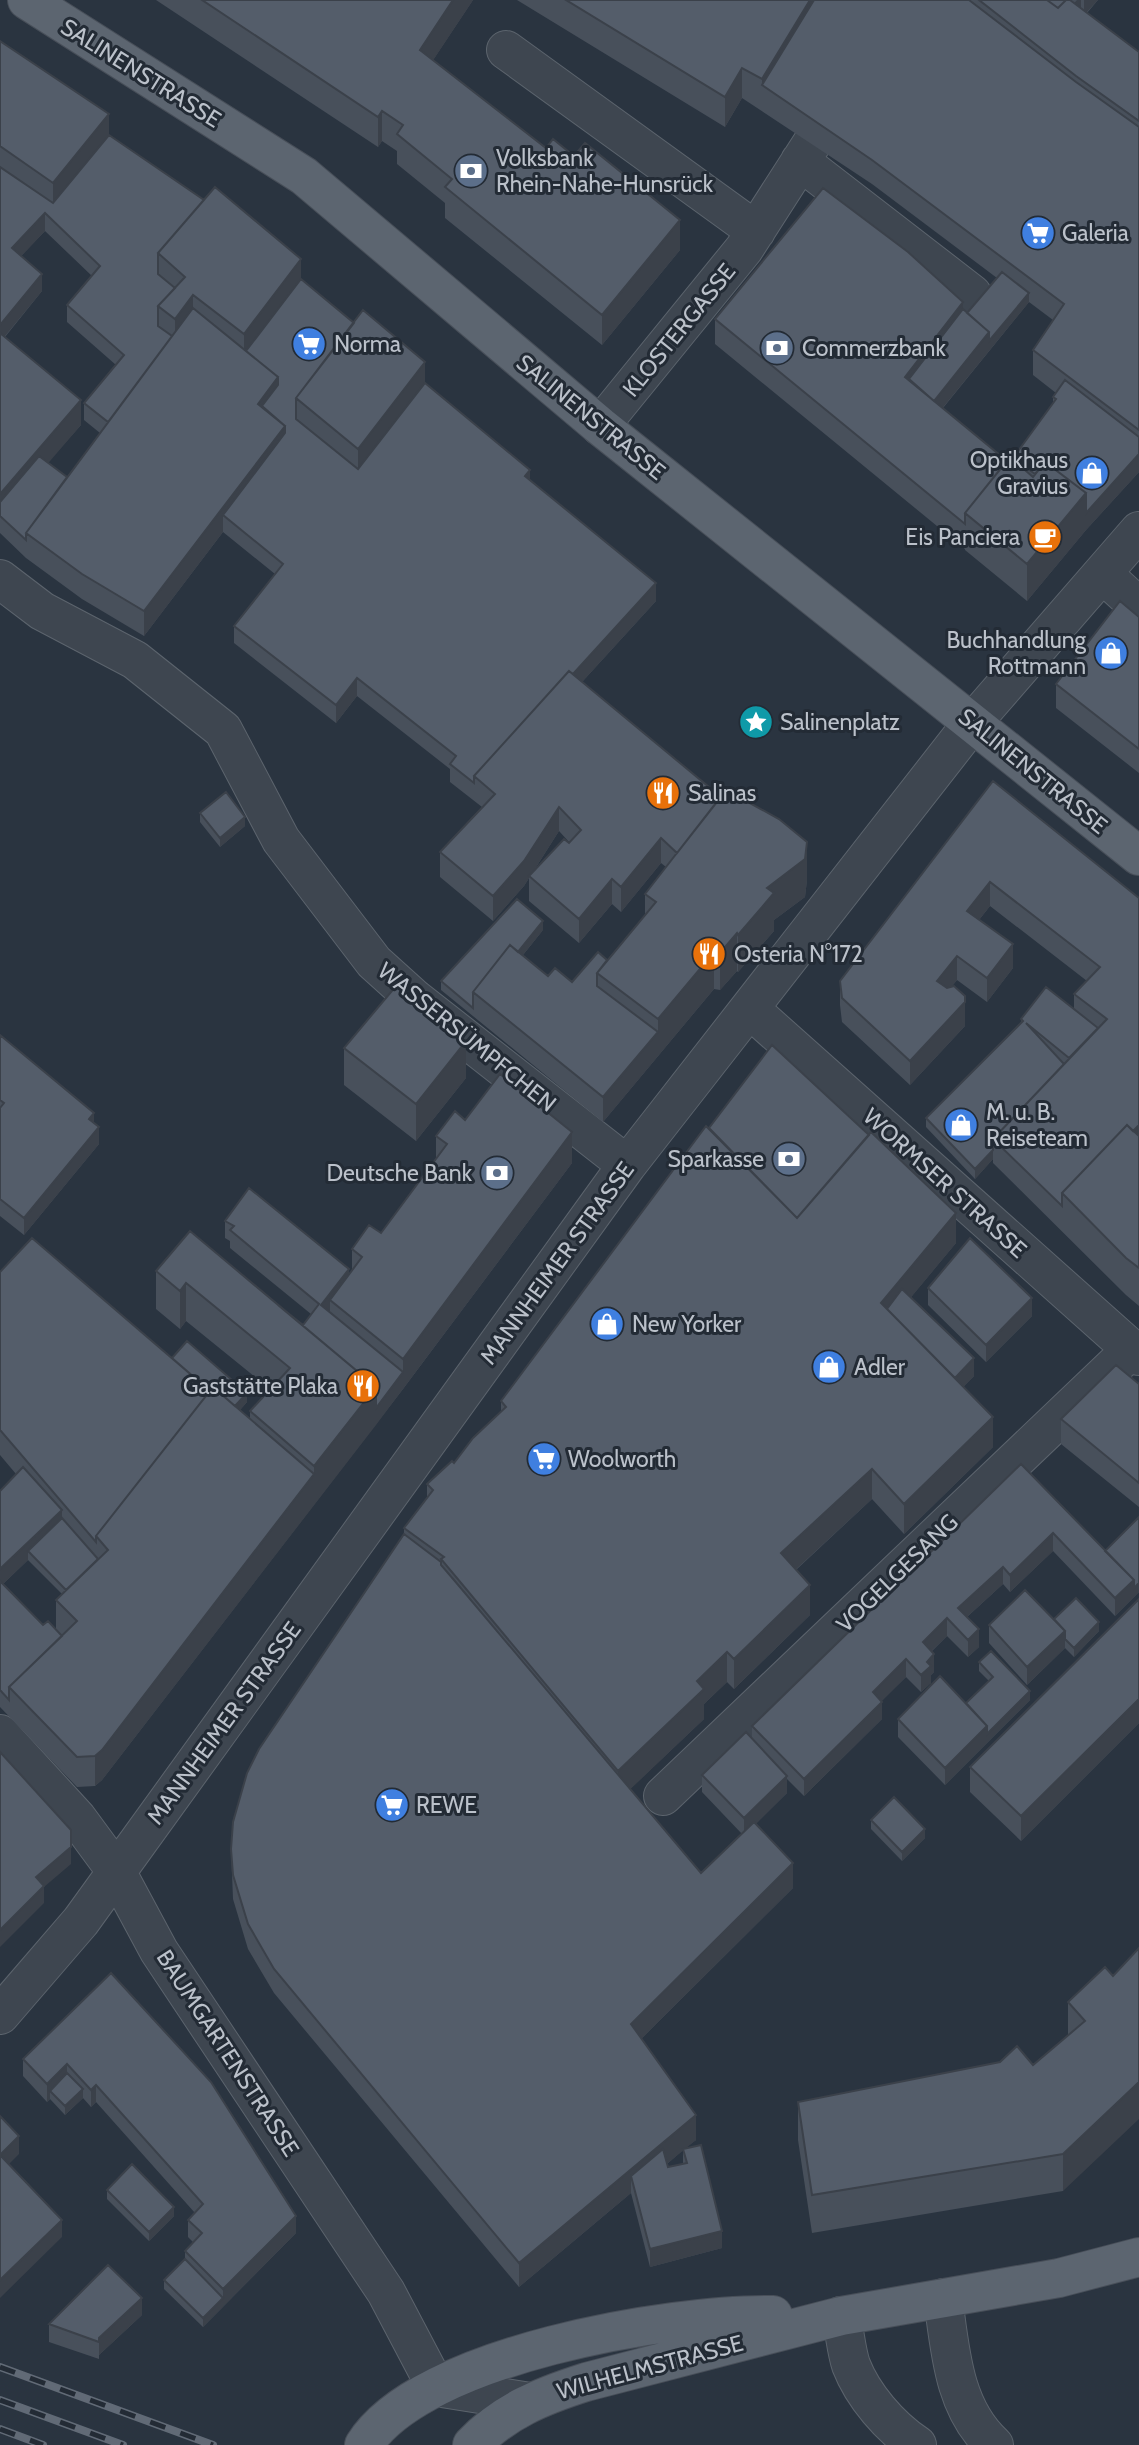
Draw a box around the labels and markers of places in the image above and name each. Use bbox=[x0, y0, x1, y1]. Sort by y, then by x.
place label: Volksbank Rhein-Nahe-Hunsrück bbox=[496, 144, 714, 198]
bank icon: Volksbank Rhein-Nahe-Hunsrück bbox=[452, 152, 490, 190]
supermarket icon: Galeria bbox=[1019, 214, 1057, 252]
place label: Galeria bbox=[1062, 219, 1129, 247]
supermarket icon: Norma bbox=[290, 325, 328, 363]
bank icon: Commerzbank bbox=[758, 329, 796, 367]
place label: Norma bbox=[334, 330, 401, 358]
place label: Commerzbank bbox=[802, 334, 946, 362]
place label: Optikhaus Gravius bbox=[970, 446, 1068, 500]
shop icon: Optikhaus Gravius bbox=[1073, 454, 1111, 492]
cafe icon: Eis Panciera bbox=[1026, 518, 1064, 556]
place label: Eis Panciera bbox=[905, 523, 1020, 551]
place label: Buchhandlung Rottmann bbox=[947, 626, 1087, 680]
shop icon: Buchhandlung Rottmann bbox=[1092, 634, 1130, 672]
place icon: Salinenplatz bbox=[737, 703, 775, 741]
place label: Salinenplatz bbox=[780, 708, 900, 736]
restaurant icon: Salinas bbox=[644, 774, 682, 812]
place label: Salinas bbox=[688, 779, 756, 807]
restaurant icon: Osteria N°172 bbox=[690, 935, 728, 973]
place label: Osteria N°172 bbox=[734, 940, 863, 968]
place label: M. u. B. Reiseteam bbox=[986, 1098, 1088, 1152]
shop icon: M. u. B. Reiseteam bbox=[942, 1106, 980, 1144]
bank icon: Sparkasse bbox=[770, 1140, 808, 1178]
place label: Sparkasse bbox=[668, 1145, 764, 1173]
bank icon: Deutsche Bank bbox=[478, 1154, 516, 1192]
place label: Deutsche Bank bbox=[327, 1159, 473, 1187]
shop icon: New Yorker bbox=[588, 1305, 626, 1343]
place label: New Yorker bbox=[632, 1310, 742, 1338]
shop icon: Adler bbox=[810, 1348, 848, 1386]
place label: Adler bbox=[854, 1353, 906, 1381]
restaurant icon: Gaststätte Plaka bbox=[344, 1367, 382, 1405]
place label: Gaststätte Plaka bbox=[183, 1372, 338, 1400]
supermarket icon: Woolworth bbox=[525, 1440, 563, 1478]
place label: Woolworth bbox=[568, 1445, 676, 1473]
supermarket icon: REWE bbox=[373, 1786, 411, 1824]
place label: REWE bbox=[416, 1791, 477, 1819]

